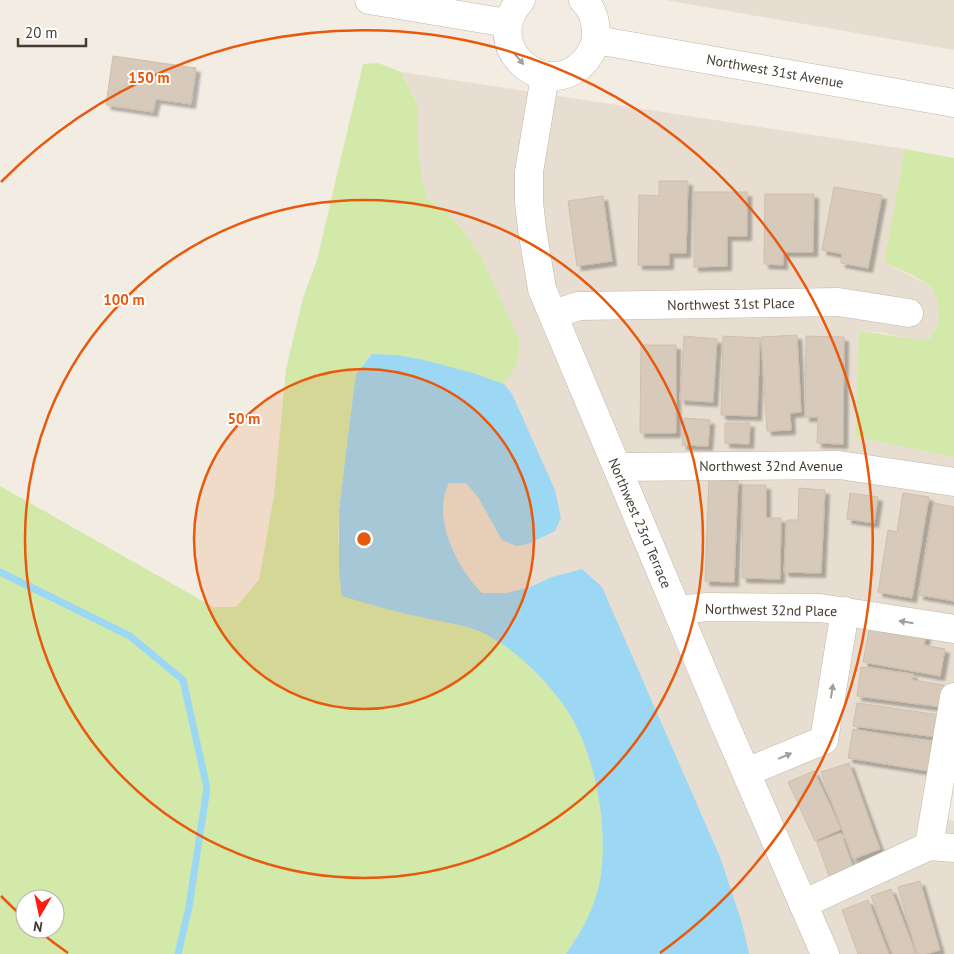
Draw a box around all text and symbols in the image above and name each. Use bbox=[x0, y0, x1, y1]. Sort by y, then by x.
scale bar bbox=[18, 15, 85, 47]
text: 20 m bbox=[25, 23, 58, 42]
street label: Northwest 31st Avenue bbox=[705, 50, 845, 92]
one-way arrow bbox=[513, 52, 524, 65]
text: 150 m bbox=[128, 68, 170, 87]
text: 100 m bbox=[103, 290, 145, 309]
street label: Northwest 31st Place bbox=[667, 294, 795, 314]
text: 50 m bbox=[228, 409, 260, 428]
street label: Northwest 23rd Terrace bbox=[604, 455, 676, 591]
street label: Northwest 32nd Avenue bbox=[699, 457, 843, 475]
centre of rings bbox=[355, 530, 373, 548]
street label: Northwest 32nd Place bbox=[705, 600, 837, 620]
one-way arrow bbox=[897, 617, 913, 625]
one-way arrow bbox=[828, 683, 836, 699]
one-way arrow bbox=[778, 751, 793, 759]
north arrow bbox=[15, 889, 65, 939]
text: N bbox=[32, 917, 44, 936]

